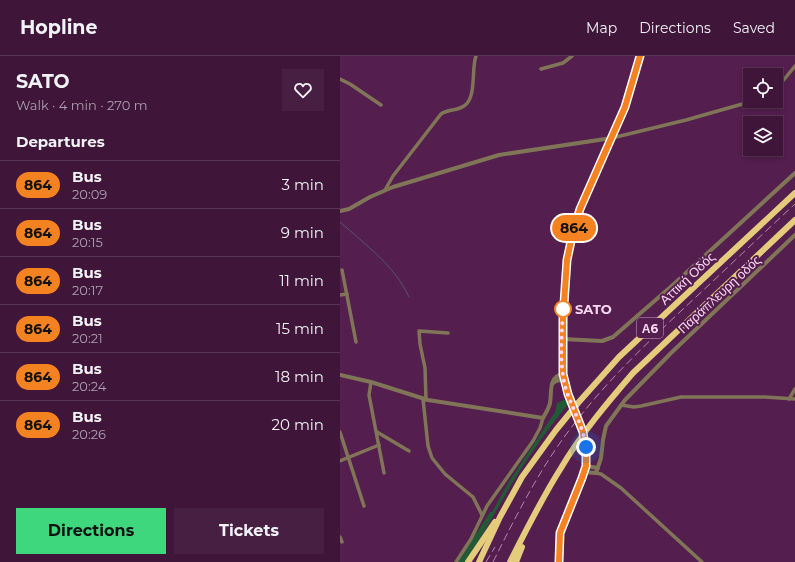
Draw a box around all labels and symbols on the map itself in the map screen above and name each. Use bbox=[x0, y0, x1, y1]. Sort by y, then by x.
line badge: 864 bbox=[551, 215, 597, 241]
street label: Αττική Οδός bbox=[656, 248, 718, 308]
street label: Παράπλευρη οδός bbox=[674, 252, 764, 336]
marker: SATO bbox=[554, 300, 572, 318]
place label: SATO bbox=[575, 301, 612, 317]
road number: Α6 bbox=[637, 318, 663, 338]
your location bbox=[576, 437, 596, 457]

